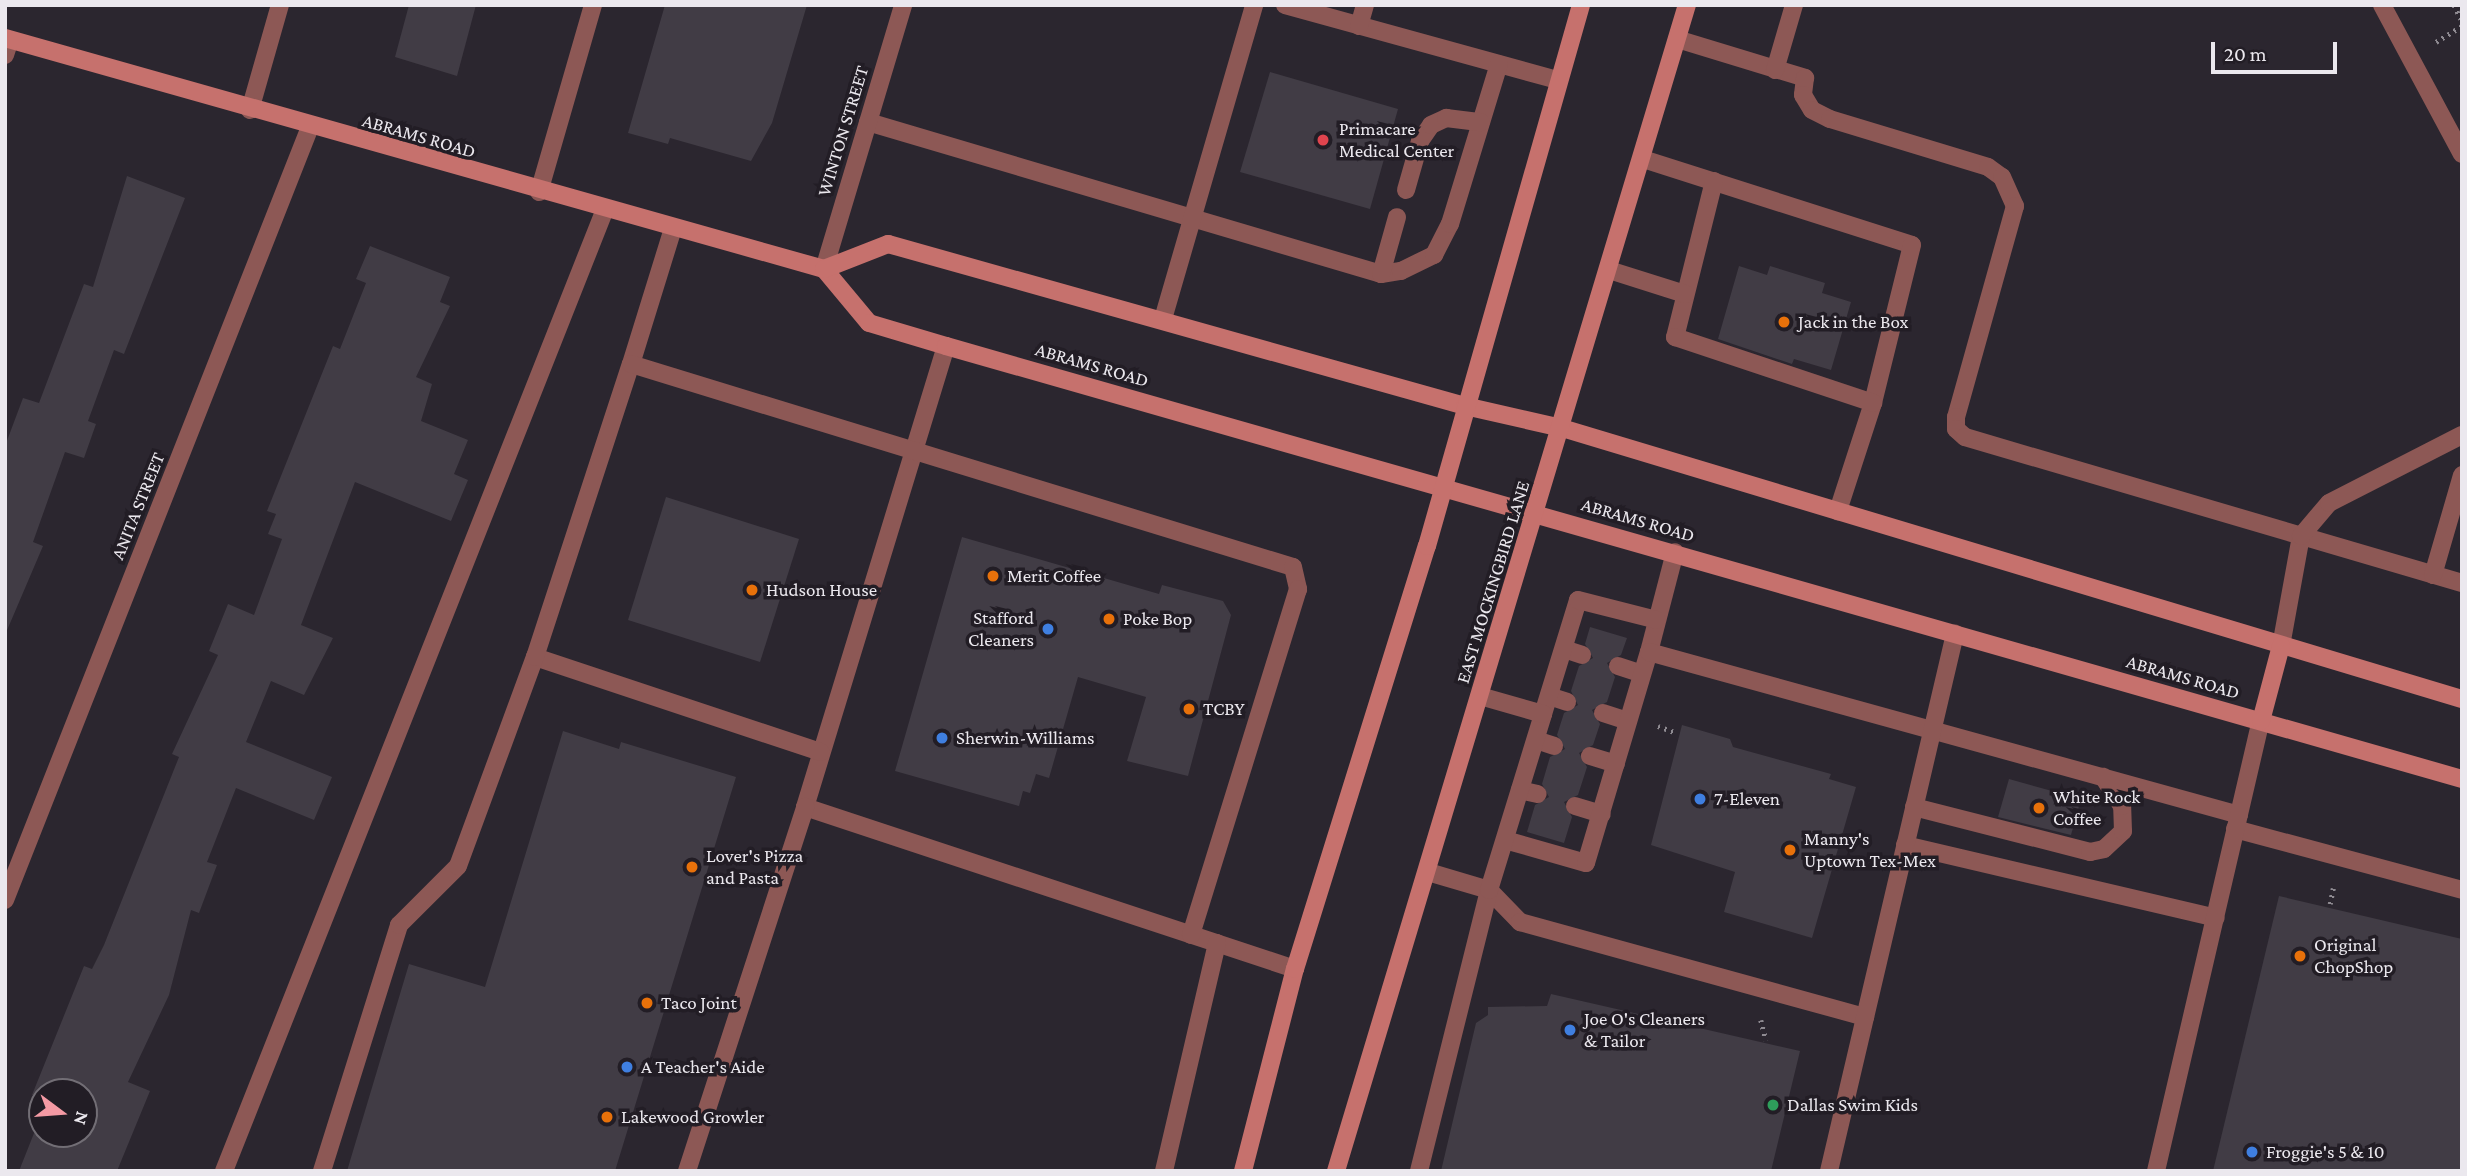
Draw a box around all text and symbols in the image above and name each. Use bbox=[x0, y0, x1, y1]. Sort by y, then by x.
scale bar bbox=[2215, 28, 2341, 72]
text: 20 m bbox=[2224, 42, 2267, 66]
street label: WINTON STREET bbox=[812, 63, 874, 199]
street label: ABRAMS ROAD bbox=[360, 109, 478, 163]
place label: Primacare Medical Center bbox=[1339, 118, 1454, 162]
marker: Primacare Medical Center bbox=[1313, 130, 1333, 150]
place label: Jack in the Box bbox=[1798, 311, 1909, 333]
marker: Jack in the Box bbox=[1776, 314, 1792, 330]
street label: ABRAMS ROAD bbox=[1033, 338, 1151, 392]
street label: ANITA STREET bbox=[106, 449, 170, 563]
street label: EAST MOCKINGBIRD LANE bbox=[1451, 478, 1535, 686]
street label: ABRAMS ROAD bbox=[1579, 493, 1697, 547]
place label: Merit Coffee bbox=[1007, 565, 1101, 587]
marker: Merit Coffee bbox=[985, 568, 1001, 584]
place label: Hudson House bbox=[766, 579, 877, 601]
marker: Hudson House bbox=[744, 582, 760, 598]
place label: Stafford Cleaners bbox=[968, 607, 1034, 651]
place label: Poke Bop bbox=[1123, 608, 1192, 630]
marker: Poke Bop bbox=[1101, 611, 1117, 627]
marker: Stafford Cleaners bbox=[1040, 621, 1056, 637]
street label: ABRAMS ROAD bbox=[2124, 650, 2242, 704]
place label: TCBY bbox=[1203, 698, 1245, 720]
marker: TCBY bbox=[1181, 701, 1197, 717]
place label: Sherwin-Williams bbox=[956, 727, 1095, 749]
marker: Sherwin-Williams bbox=[934, 730, 950, 746]
place label: White Rock Coffee bbox=[2053, 786, 2140, 830]
place label: 7-Eleven bbox=[1714, 788, 1780, 810]
marker: 7-Eleven bbox=[1692, 791, 1708, 807]
marker: White Rock Coffee bbox=[2031, 800, 2047, 816]
place label: Manny's Uptown Tex-Mex bbox=[1804, 828, 1936, 872]
marker: Manny's Uptown Tex-Mex bbox=[1782, 842, 1798, 858]
place label: Lover's Pizza and Pasta bbox=[706, 845, 803, 889]
marker: Lover's Pizza and Pasta bbox=[684, 859, 700, 875]
place label: Original ChopShop bbox=[2314, 934, 2393, 978]
marker: Original ChopShop bbox=[2292, 948, 2308, 964]
place label: Taco Joint bbox=[661, 992, 737, 1014]
marker: Taco Joint bbox=[639, 995, 655, 1011]
place label: Joe O's Cleaners & Tailor bbox=[1584, 1008, 1705, 1052]
marker: Joe O's Cleaners & Tailor bbox=[1562, 1022, 1578, 1038]
place label: A Teacher's Aide bbox=[641, 1056, 765, 1078]
marker: A Teacher's Aide bbox=[619, 1059, 635, 1075]
north arrow bbox=[28, 1078, 98, 1148]
place label: Dallas Swim Kids bbox=[1787, 1094, 1918, 1116]
marker: Dallas Swim Kids bbox=[1765, 1097, 1781, 1113]
place label: Lakewood Growler bbox=[621, 1106, 765, 1128]
text: N bbox=[70, 1109, 94, 1127]
marker: Lakewood Growler bbox=[599, 1109, 615, 1125]
place label: Froggie's 5 & 10 bbox=[2266, 1141, 2384, 1163]
marker: Froggie's 5 & 10 bbox=[2244, 1144, 2260, 1160]

